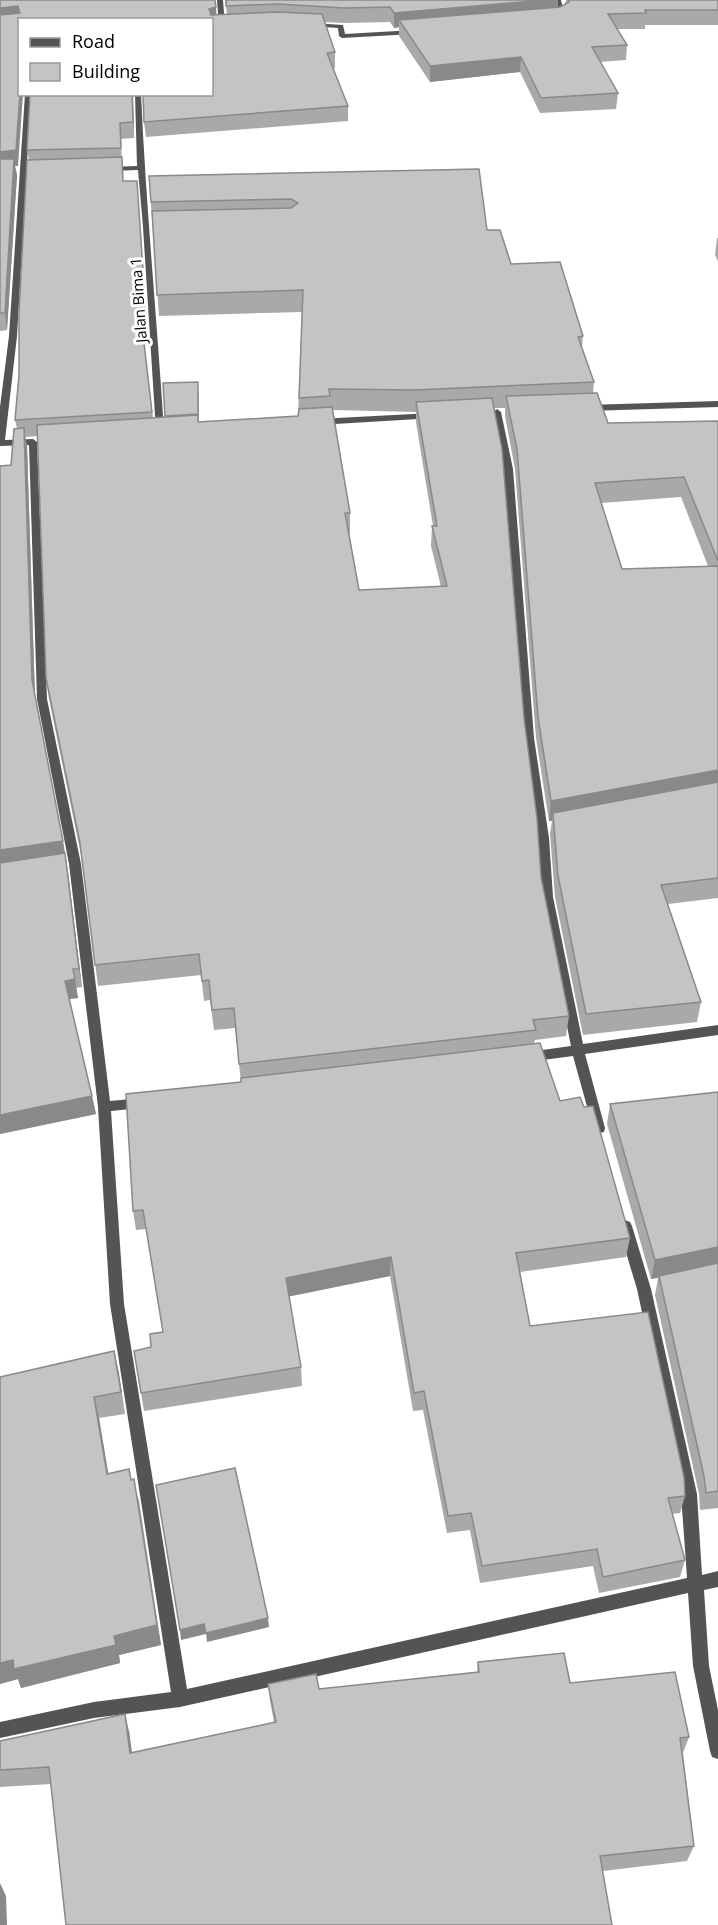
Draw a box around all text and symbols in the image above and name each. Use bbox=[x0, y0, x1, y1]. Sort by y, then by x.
legend bbox=[18, 18, 213, 96]
text: Road bbox=[72, 29, 115, 53]
text: Building bbox=[72, 59, 140, 83]
street label: Jalan Bima 1 bbox=[125, 257, 151, 346]

